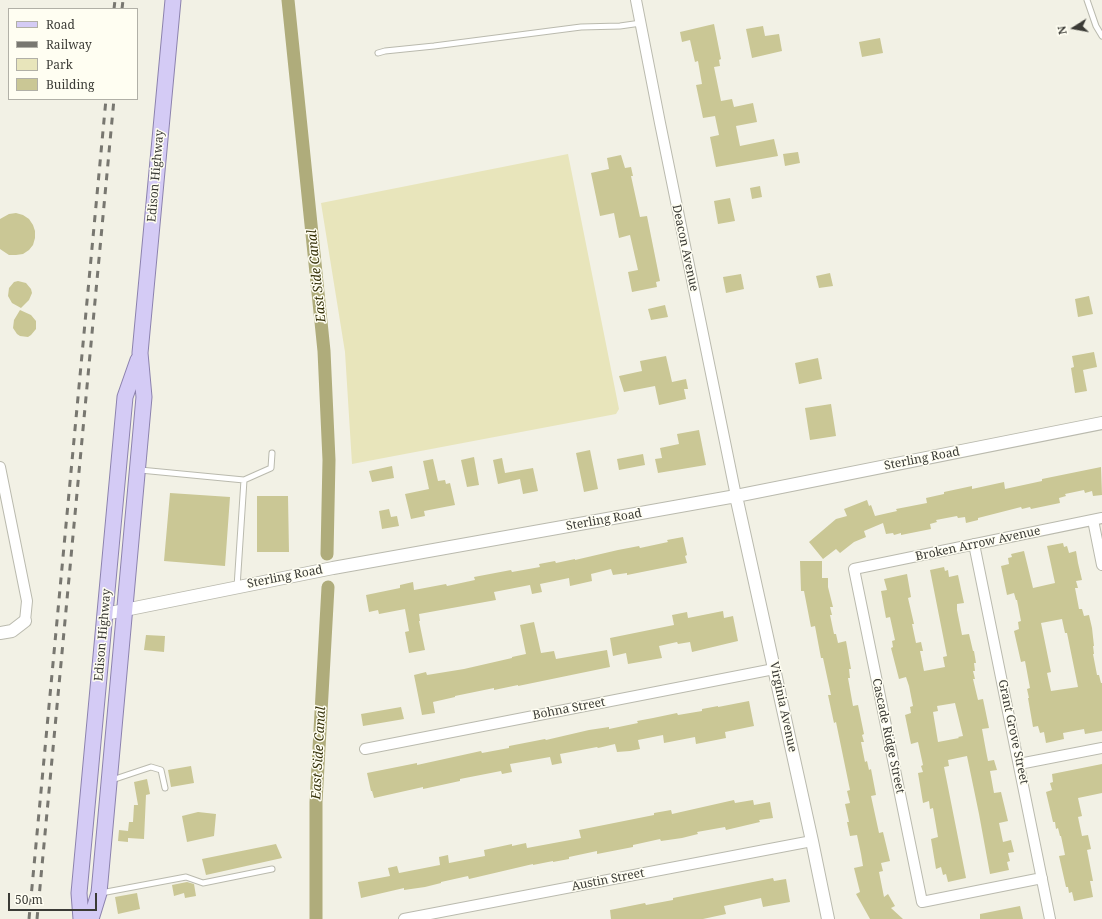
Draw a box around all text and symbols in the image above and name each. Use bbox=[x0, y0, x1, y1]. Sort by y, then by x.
legend bbox=[8, 8, 138, 100]
north arrow bbox=[1054, 8, 1094, 48]
text: Road bbox=[46, 16, 75, 33]
text: N bbox=[1054, 25, 1070, 36]
text: Railway bbox=[46, 36, 92, 53]
text: Park bbox=[46, 56, 73, 73]
text: Building bbox=[46, 76, 94, 93]
street label: Edison Highway bbox=[145, 129, 167, 223]
street label: Deacon Avenue bbox=[669, 203, 701, 293]
water label: East Side Canal bbox=[304, 229, 330, 323]
street label: Sterling Road bbox=[883, 445, 961, 473]
street label: Sterling Road bbox=[565, 506, 643, 534]
street label: Broken Arrow Avenue bbox=[914, 524, 1042, 564]
street label: Sterling Road bbox=[246, 563, 324, 591]
street label: Edison Highway bbox=[92, 588, 114, 682]
street label: Virginia Avenue bbox=[766, 660, 800, 754]
street label: Cascade Ridge Street bbox=[869, 677, 907, 795]
street label: Grant Grove Street bbox=[995, 678, 1031, 786]
street label: Bohna Street bbox=[532, 695, 606, 723]
water label: East Side Canal bbox=[309, 706, 329, 800]
street label: Austin Street bbox=[570, 866, 646, 894]
scale bar bbox=[10, 885, 99, 911]
text: 50 m bbox=[15, 891, 43, 908]

